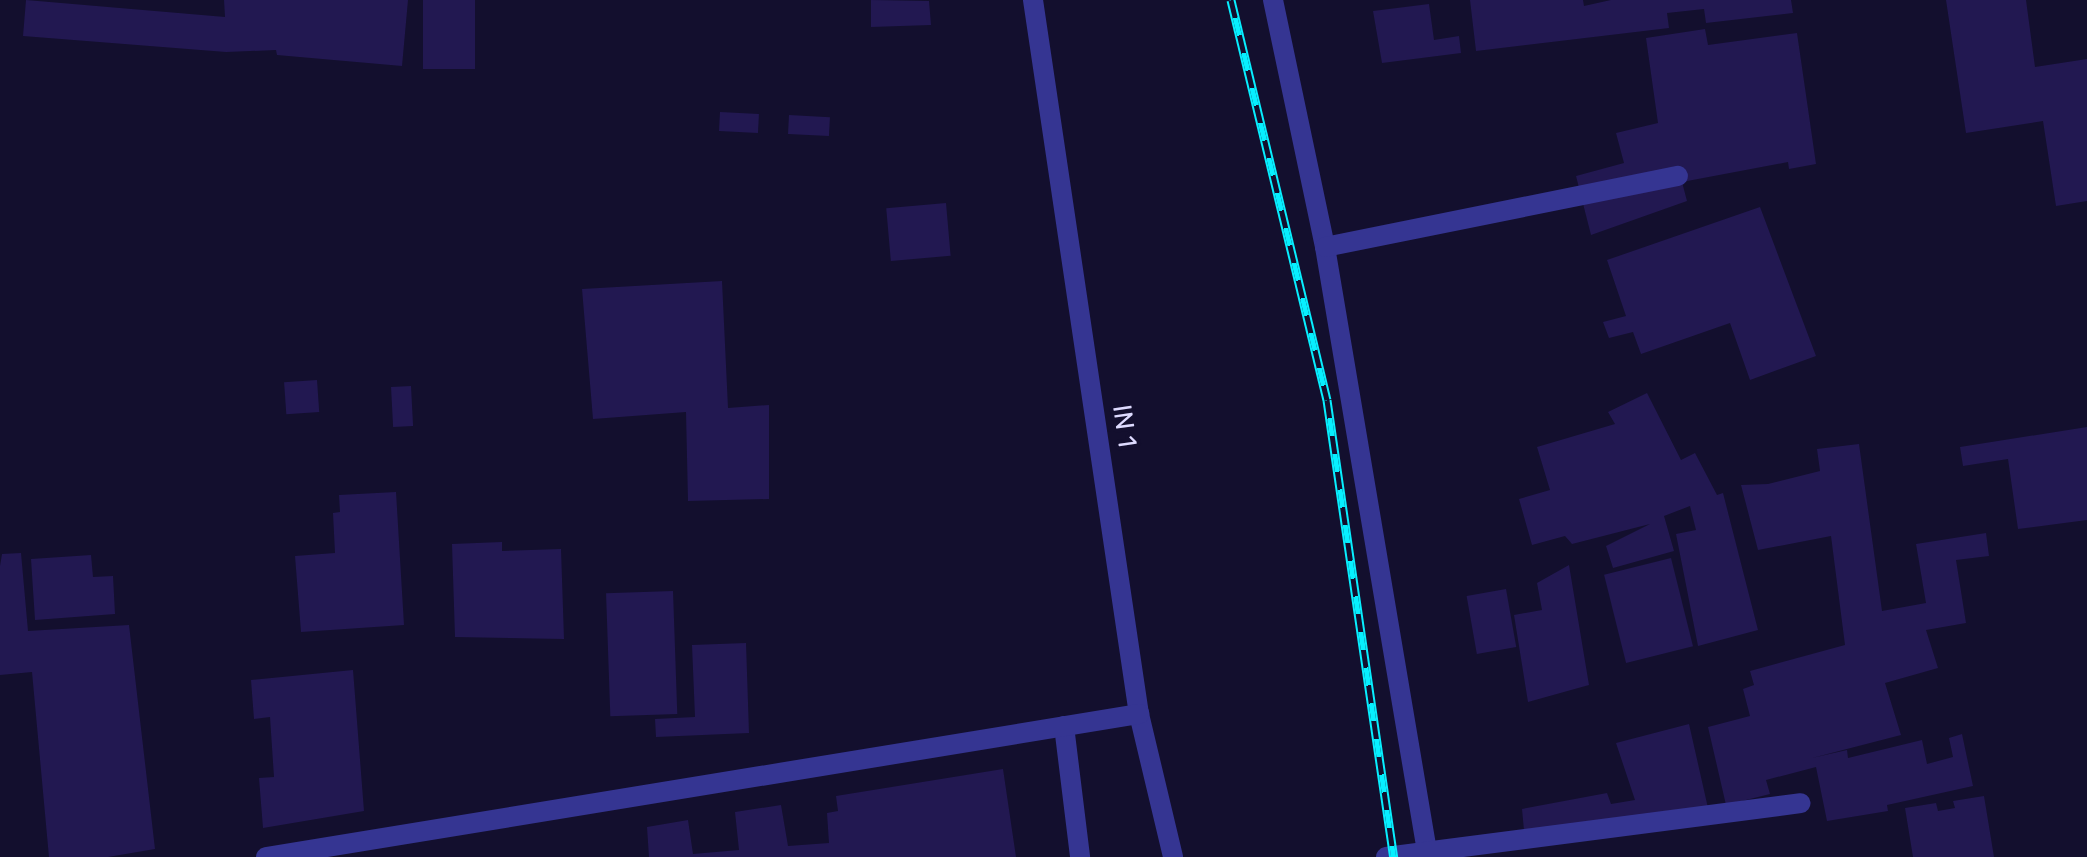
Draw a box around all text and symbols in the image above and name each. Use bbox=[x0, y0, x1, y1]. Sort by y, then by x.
street label: IN 1 bbox=[1106, 403, 1142, 449]

